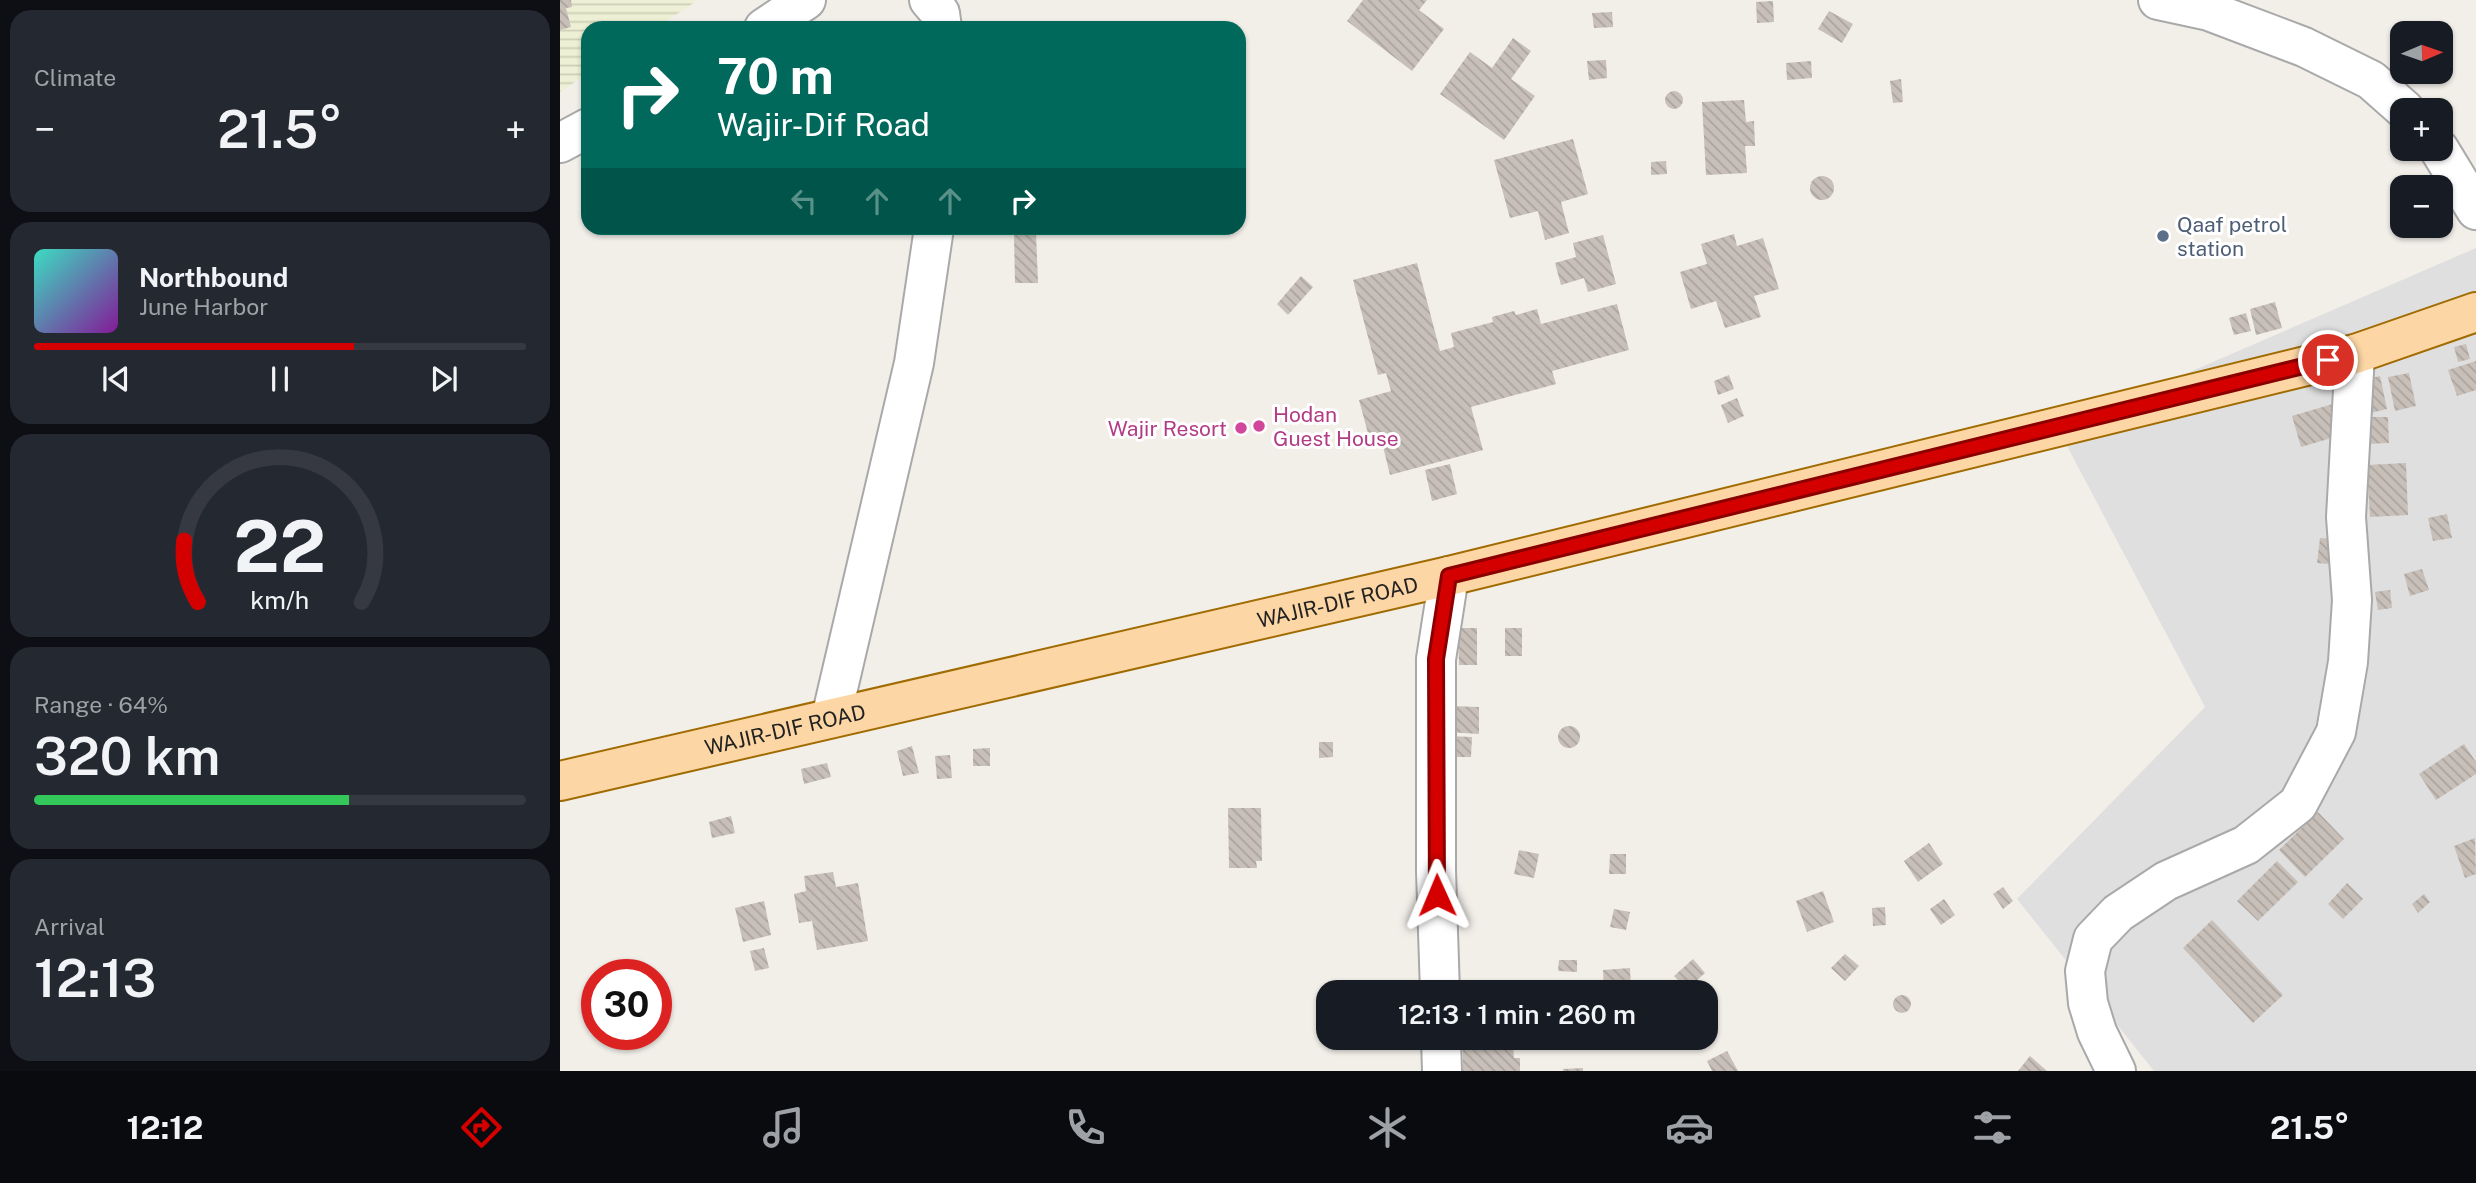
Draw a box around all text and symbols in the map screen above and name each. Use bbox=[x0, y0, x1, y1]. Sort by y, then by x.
north arrow bbox=[2390, 21, 2454, 84]
map controls bbox=[2390, 21, 2453, 238]
text: 70 m bbox=[717, 47, 834, 105]
icon: right bbox=[602, 49, 693, 140]
text: Climate bbox=[34, 64, 116, 91]
button: + bbox=[2390, 98, 2453, 161]
text: 21.5° bbox=[217, 99, 343, 160]
text: Wajir-Dif Road bbox=[717, 106, 930, 143]
text: − bbox=[34, 107, 55, 152]
text: + bbox=[505, 107, 526, 152]
button: − bbox=[2390, 175, 2453, 238]
icon: left bbox=[785, 182, 823, 220]
icon: ahead bbox=[858, 182, 896, 220]
icon: ahead bbox=[931, 182, 969, 220]
icon: right bbox=[1004, 182, 1042, 220]
place label: Qaaf petrol station bbox=[2177, 212, 2287, 261]
marker: Qaaf petrol station bbox=[2155, 228, 2171, 244]
text: Northbound bbox=[139, 262, 288, 293]
text: June Harbor bbox=[139, 293, 268, 320]
pin bbox=[2298, 330, 2358, 390]
icon: arrive bbox=[2309, 341, 2347, 379]
icon: previous bbox=[97, 360, 135, 398]
icon: pause bbox=[261, 360, 299, 398]
icon: next bbox=[425, 360, 463, 398]
place label: Hodan Guest House bbox=[1273, 402, 1399, 451]
place label: Wajir Resort bbox=[1108, 416, 1227, 441]
marker: Hodan Guest House bbox=[1251, 418, 1267, 434]
marker: Wajir Resort bbox=[1233, 420, 1249, 436]
text: 22 bbox=[234, 503, 326, 588]
street label: WAJIR-DIF ROAD bbox=[1255, 571, 1421, 632]
text: km/h bbox=[251, 584, 309, 614]
text: Range · 64% bbox=[34, 691, 168, 718]
street label: WAJIR-DIF ROAD bbox=[702, 698, 868, 760]
text: 320 km bbox=[34, 726, 220, 787]
position arrow bbox=[1400, 858, 1474, 932]
text: Arrival bbox=[34, 913, 105, 940]
text: 12:13 bbox=[34, 948, 156, 1009]
speed limit sign: 30 bbox=[581, 959, 672, 1050]
text: 12:13 · 1 min · 260 m bbox=[1398, 999, 1636, 1030]
icon: directions bbox=[457, 1103, 506, 1152]
icon: music bbox=[759, 1103, 808, 1152]
icon: phone bbox=[1061, 1103, 1110, 1152]
icon: climate bbox=[1363, 1103, 1412, 1152]
icon: car bbox=[1665, 1103, 1714, 1152]
icon: filters bbox=[1968, 1103, 2017, 1152]
text: 12:12 bbox=[127, 1109, 203, 1146]
text: 21.5° bbox=[2270, 1109, 2349, 1146]

